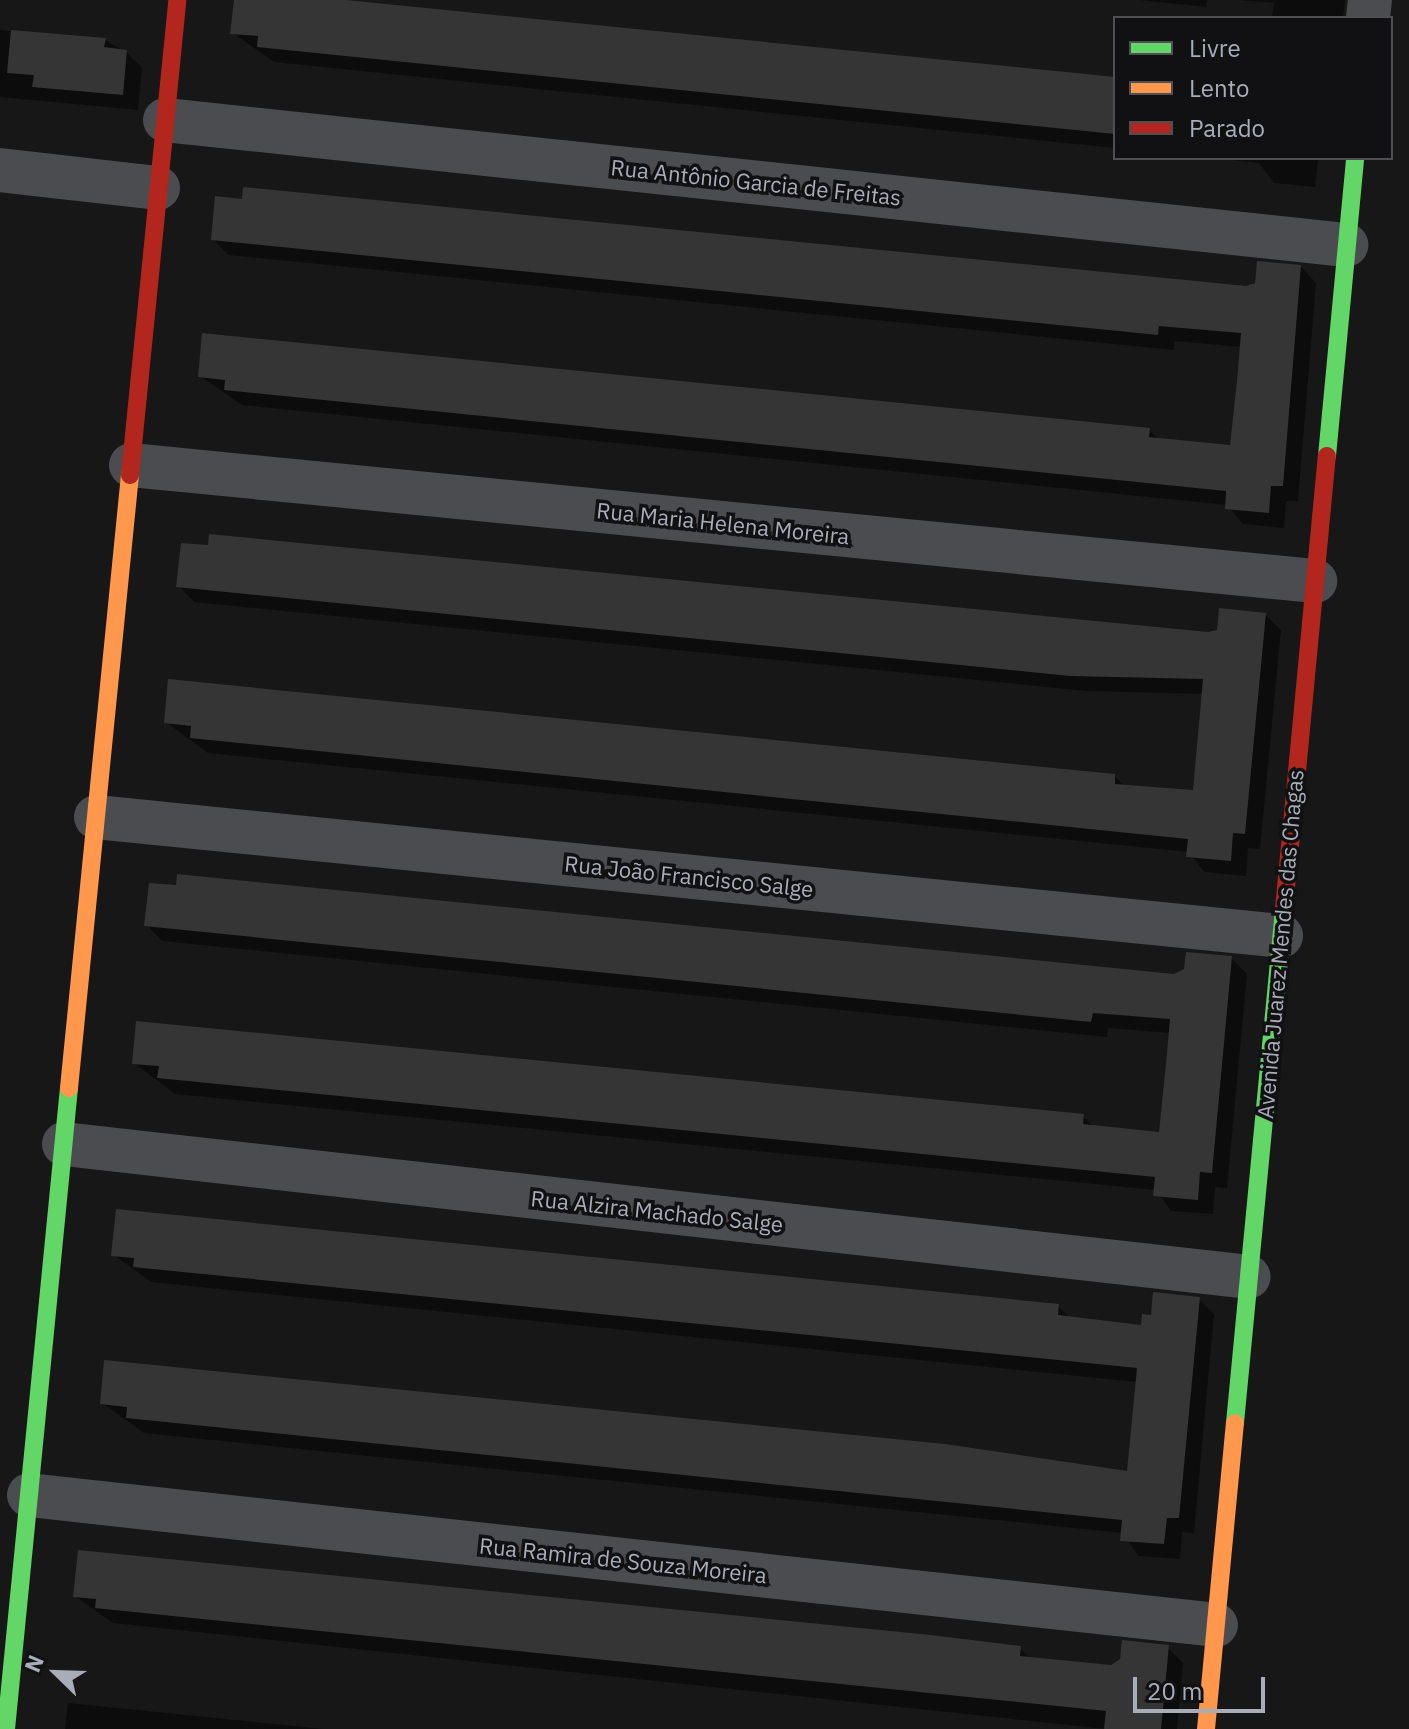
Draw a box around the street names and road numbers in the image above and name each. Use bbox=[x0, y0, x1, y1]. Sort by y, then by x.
street label: Rua Antônio Garcia de Freitas bbox=[610, 154, 902, 210]
street label: Rua Maria Helena Moreira bbox=[595, 497, 851, 549]
street label: Avenida Juarez Mendes das Chagas bbox=[1252, 768, 1308, 1120]
street label: Rua João Francisco Salge bbox=[563, 850, 815, 902]
street label: Rua Alzira Machado Salge bbox=[530, 1185, 784, 1237]
street label: Rua Ramira de Souza Moreira bbox=[478, 1532, 768, 1588]

